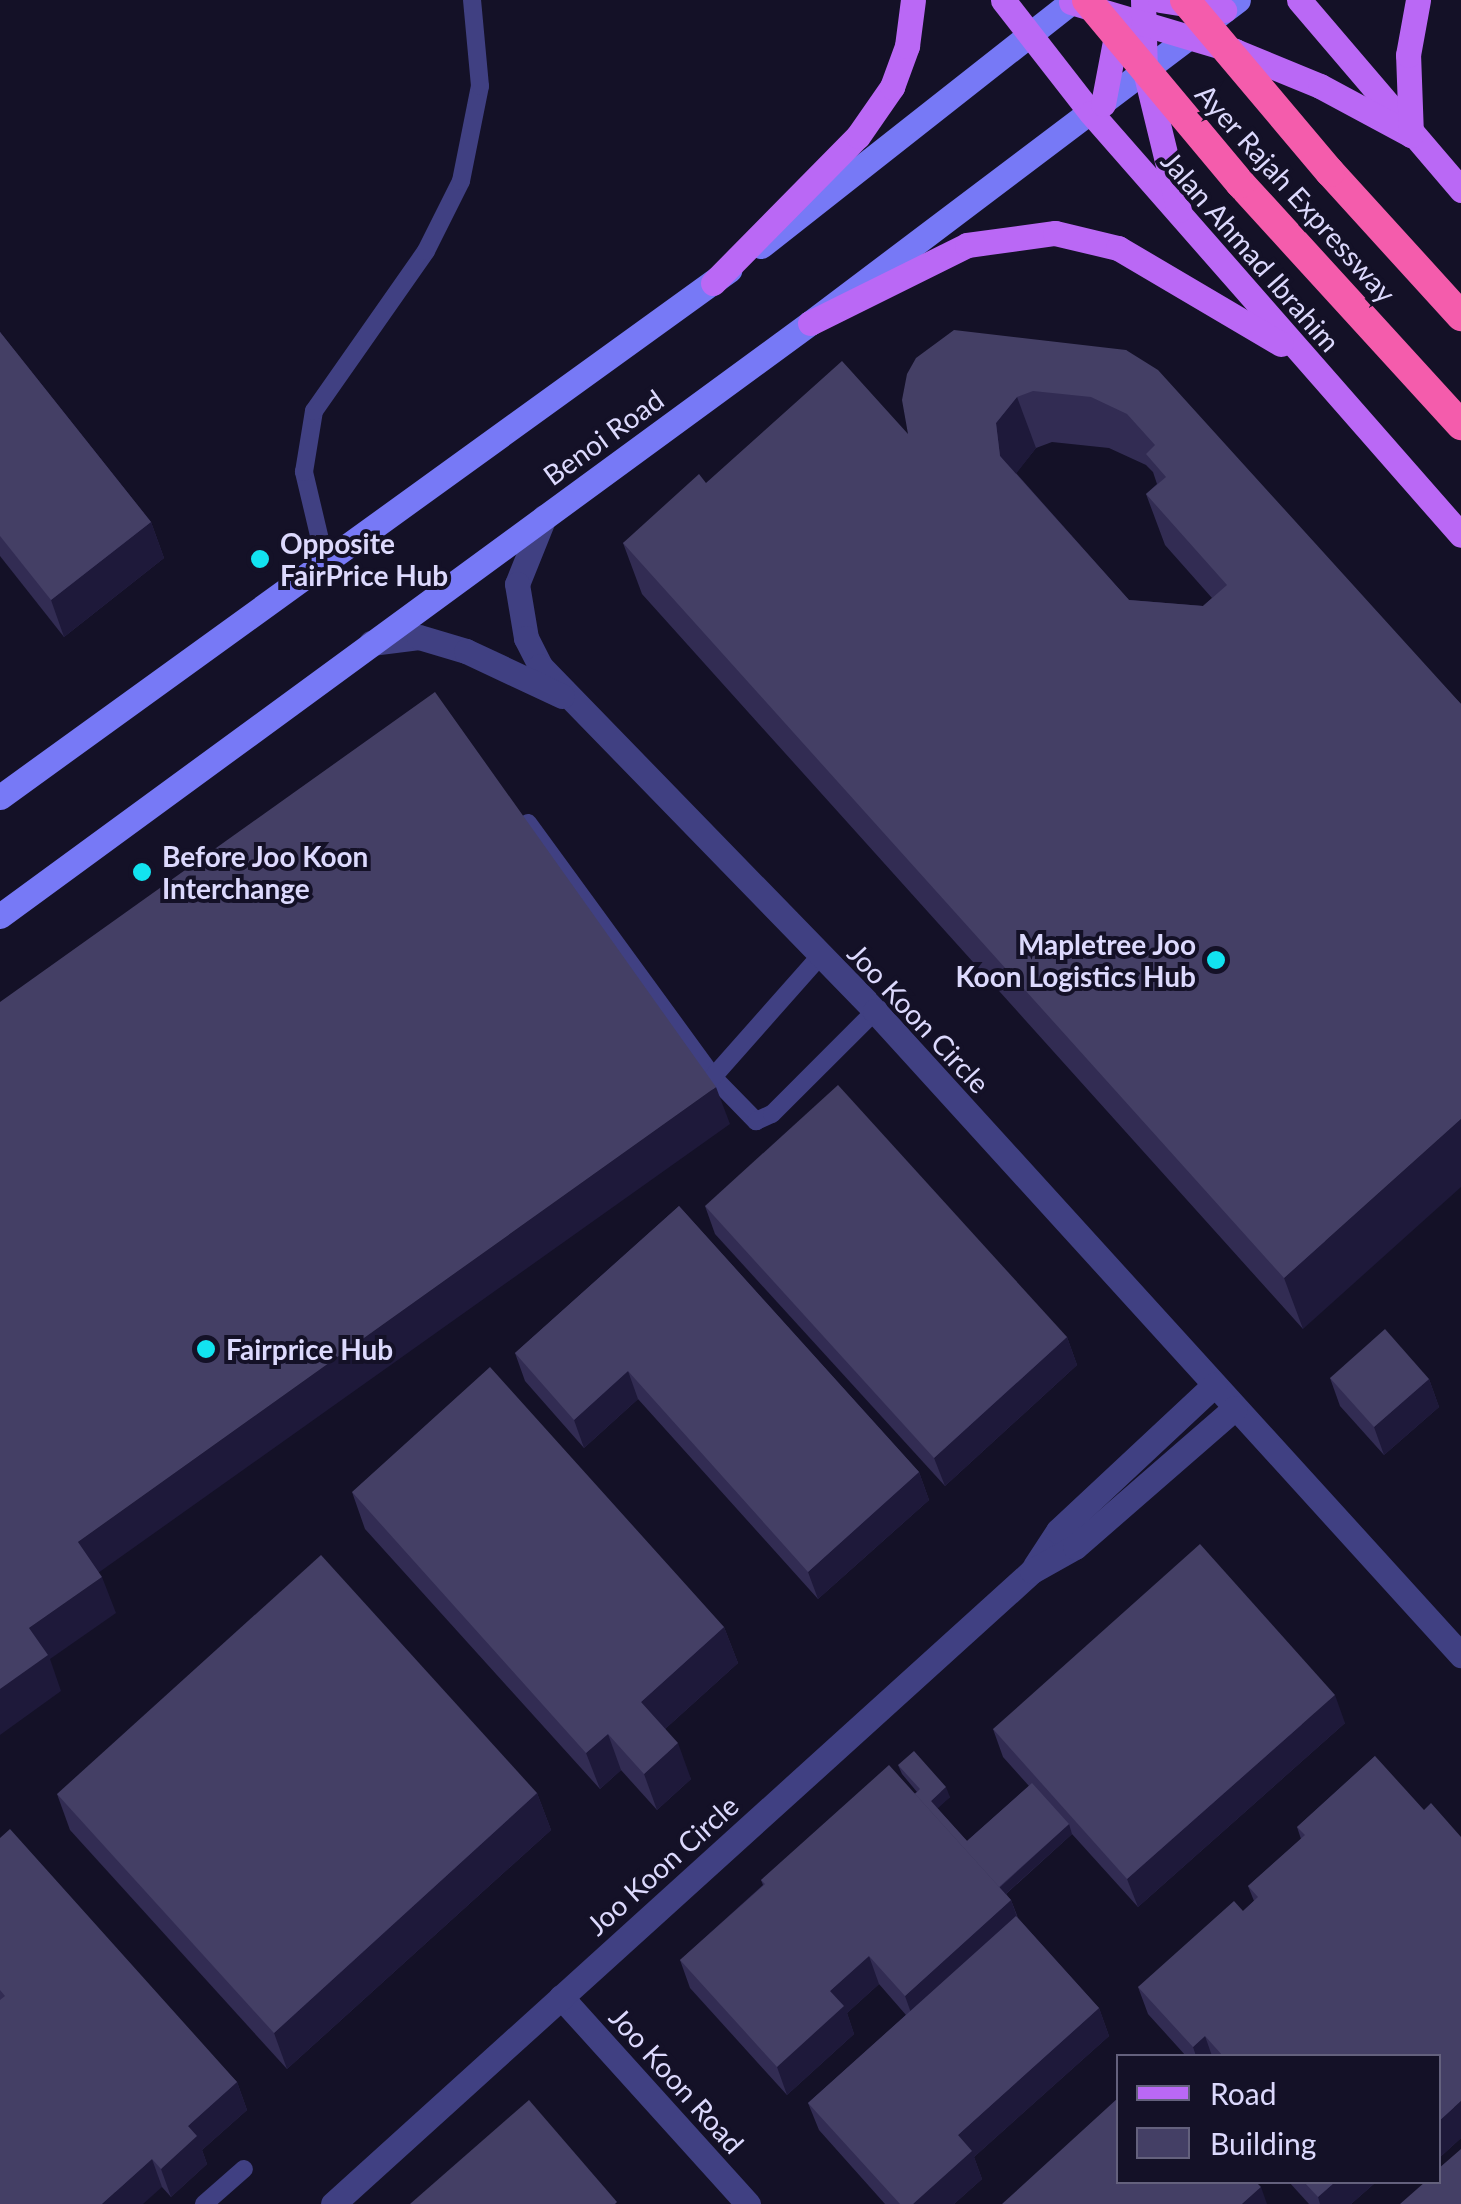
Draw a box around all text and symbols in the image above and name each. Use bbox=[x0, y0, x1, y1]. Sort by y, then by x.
street label: Ayer Rajah Expressway bbox=[1189, 77, 1403, 309]
street label: Jalan Ahmad Ibrahim bbox=[1155, 144, 1347, 358]
street label: Benoi Road bbox=[536, 382, 670, 492]
place label: Opposite FairPrice Hub bbox=[280, 526, 448, 592]
marker: Opposite FairPrice Hub bbox=[249, 548, 271, 570]
place label: Before Joo Koon Interchange bbox=[162, 839, 369, 905]
marker: Before Joo Koon Interchange bbox=[131, 861, 153, 883]
place label: Mapletree Joo Koon Logistics Hub bbox=[955, 927, 1196, 993]
street label: Joo Koon Circle bbox=[841, 936, 997, 1100]
marker: Mapletree Joo Koon Logistics Hub bbox=[1205, 949, 1227, 971]
place label: Fairprice Hub bbox=[226, 1332, 393, 1366]
marker: Fairprice Hub bbox=[195, 1338, 217, 1360]
street label: Joo Koon Circle bbox=[579, 1788, 745, 1942]
street label: Joo Koon Road bbox=[603, 2000, 751, 2160]
legend bbox=[1116, 2054, 1441, 2184]
text: Road bbox=[1210, 2075, 1277, 2111]
text: Building bbox=[1210, 2125, 1316, 2161]

